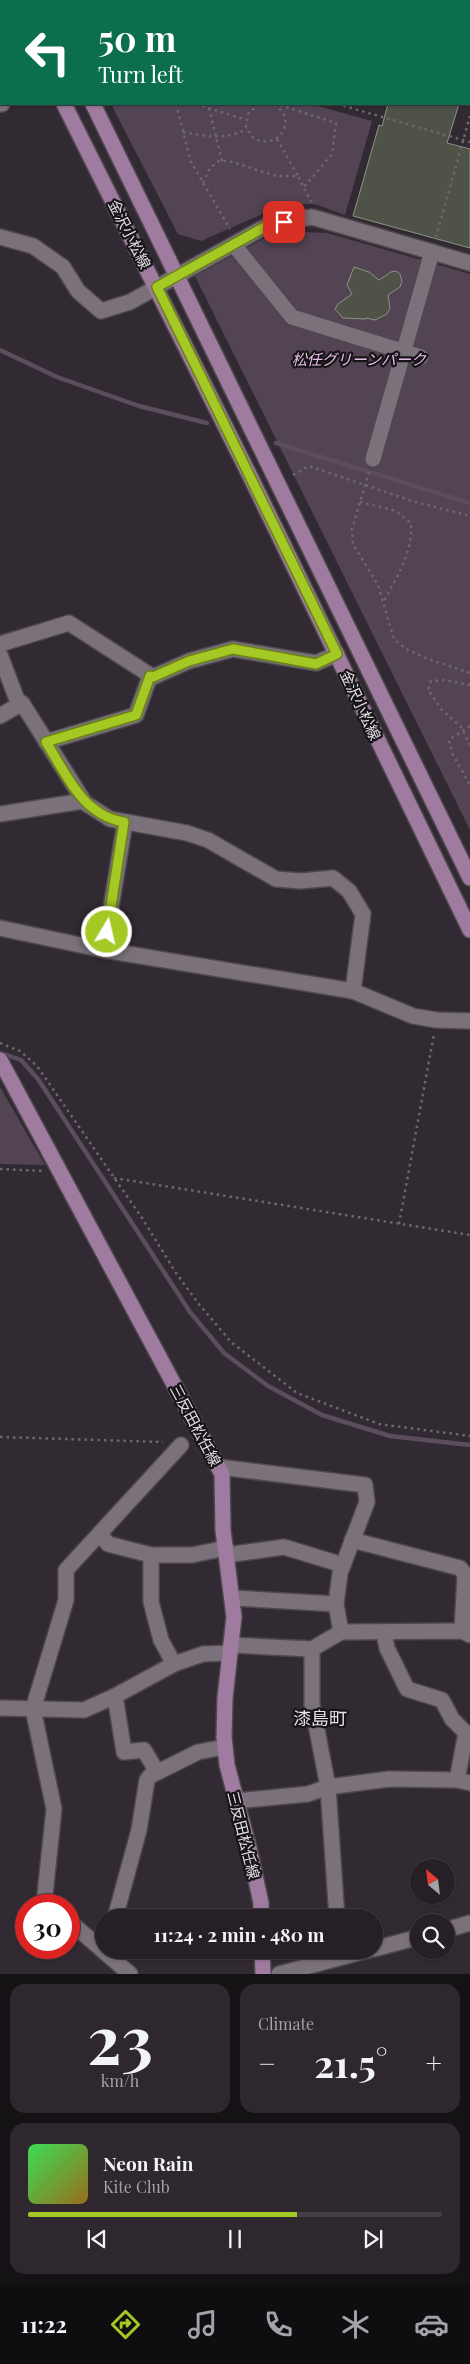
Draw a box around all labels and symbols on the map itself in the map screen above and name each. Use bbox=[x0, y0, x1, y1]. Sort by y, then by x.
street label: 金沢小松線 bbox=[104, 196, 156, 272]
pin bbox=[263, 201, 305, 243]
park label: 松任グリーンパーク bbox=[292, 349, 427, 369]
street label: 金沢小松線 bbox=[336, 667, 386, 743]
position arrow bbox=[80, 905, 132, 957]
street label: 三反田松任線 bbox=[166, 1381, 226, 1469]
district label: 漆島町 bbox=[293, 1706, 347, 1730]
street label: 三反田松任線 bbox=[223, 1789, 265, 1881]
north arrow bbox=[410, 1859, 455, 1904]
speed limit sign: 30 bbox=[15, 1894, 80, 1959]

